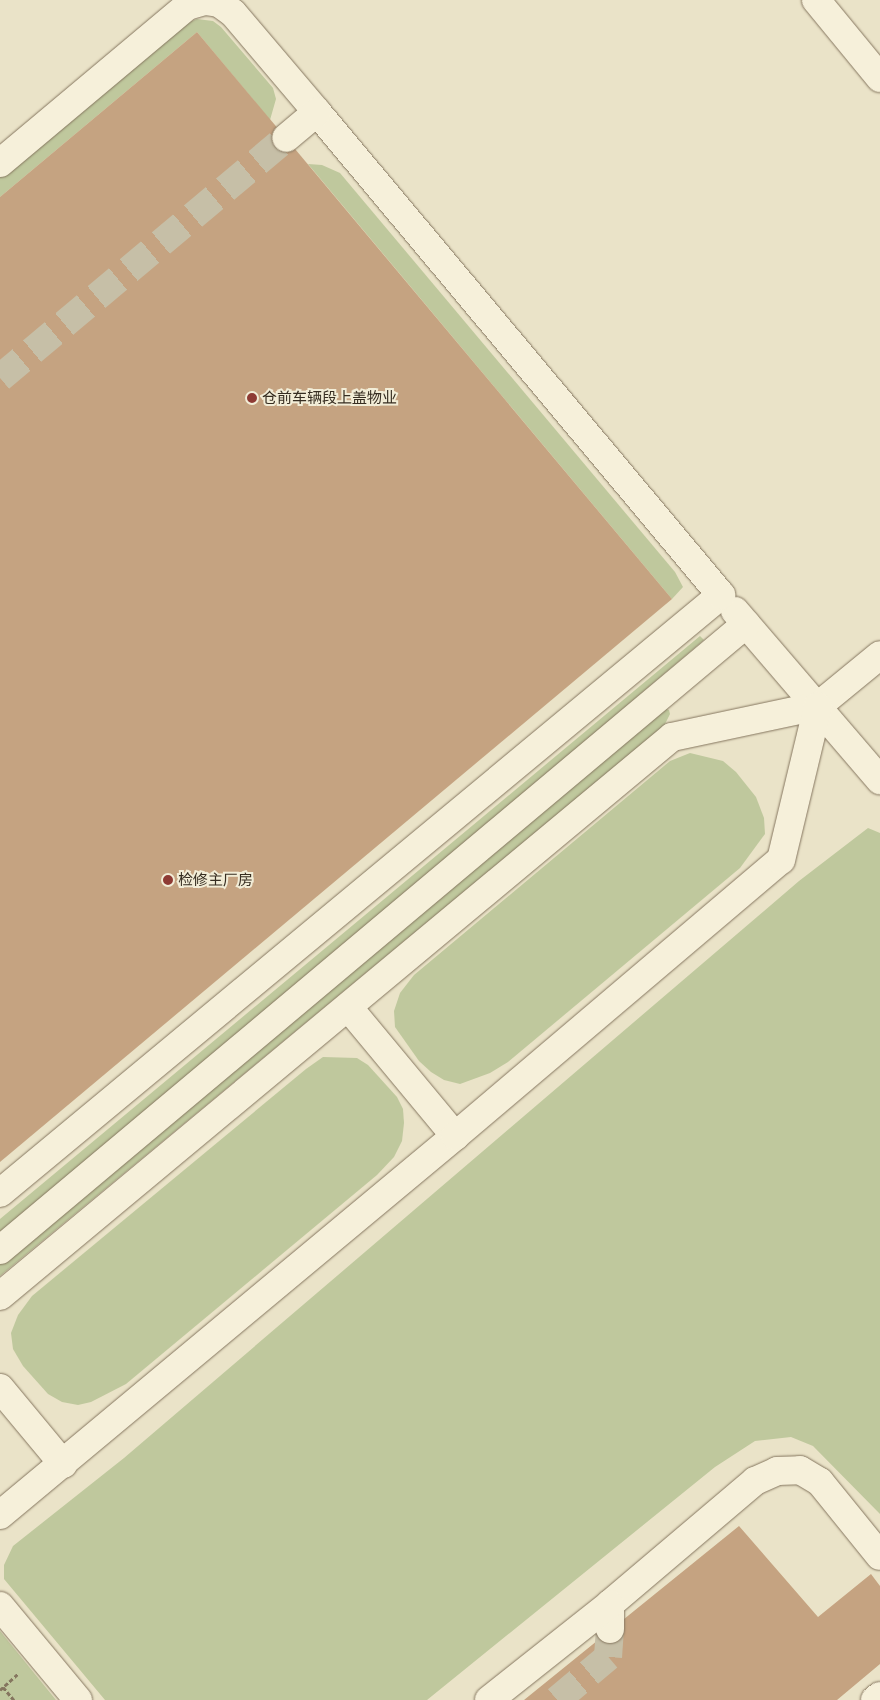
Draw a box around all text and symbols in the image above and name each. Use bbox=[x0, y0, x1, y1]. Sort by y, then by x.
place label: 仓前车辆段上盖物业 bbox=[262, 389, 397, 407]
marker: 仓前车辆段上盖物业 bbox=[246, 392, 258, 404]
place label: 检修主厂房 bbox=[178, 871, 253, 889]
marker: 检修主厂房 bbox=[162, 874, 174, 886]

